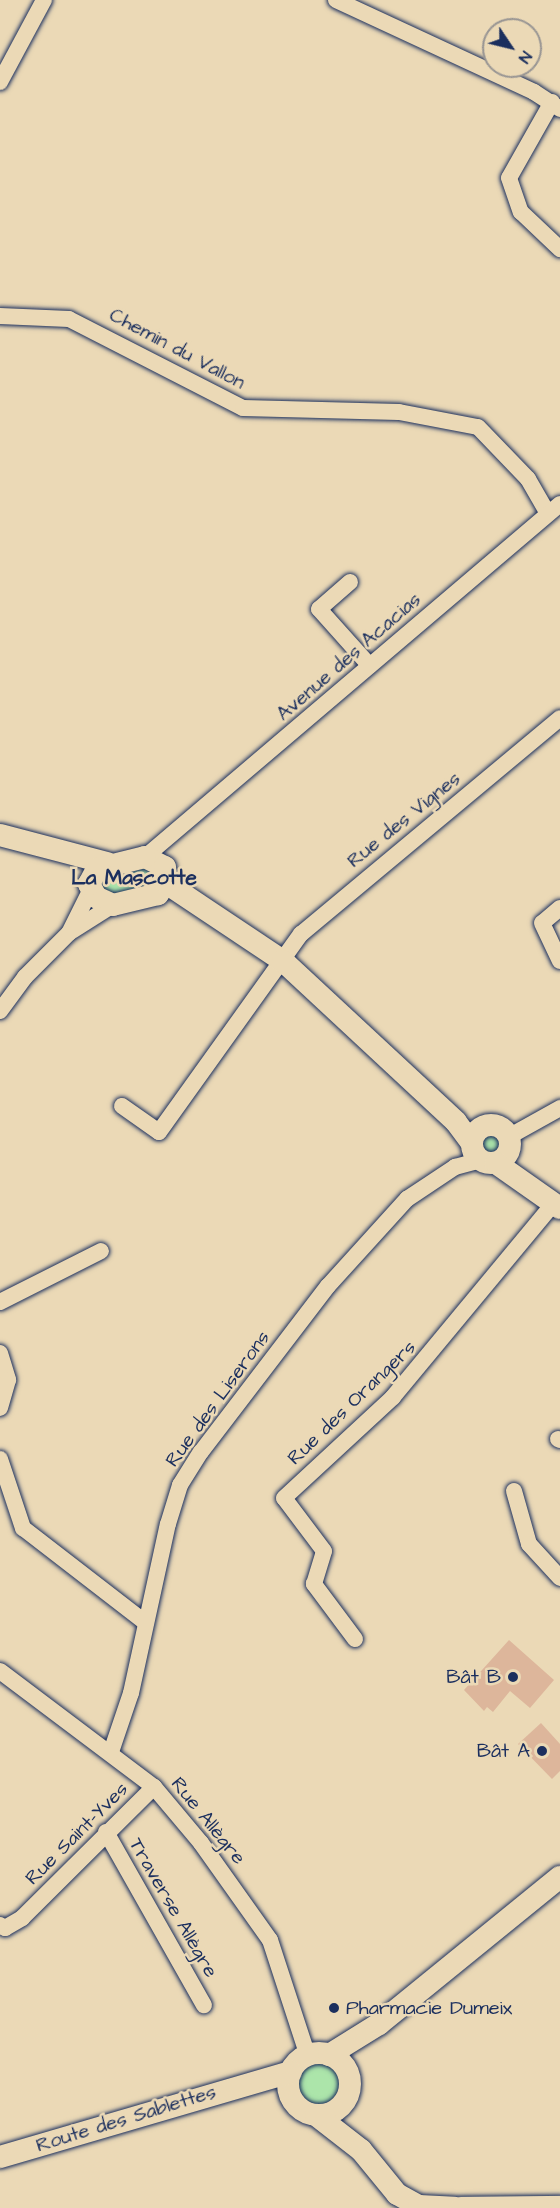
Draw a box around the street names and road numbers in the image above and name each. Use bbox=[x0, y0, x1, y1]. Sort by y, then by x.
street label: Chemin du Vallon bbox=[105, 303, 249, 395]
street label: Avenue des Acacias bbox=[272, 588, 426, 726]
street label: Rue des Vignes bbox=[342, 767, 466, 873]
street label: Rue des Liserons bbox=[161, 1326, 275, 1472]
street label: Rue des Orangers bbox=[283, 1336, 421, 1470]
street label: Rue Allègre bbox=[166, 1773, 250, 1869]
street label: Rue Saint-Yves bbox=[21, 1778, 133, 1890]
street label: Traverse Allègre bbox=[123, 1834, 223, 1982]
street label: Route des Sablettes bbox=[33, 2080, 219, 2158]

